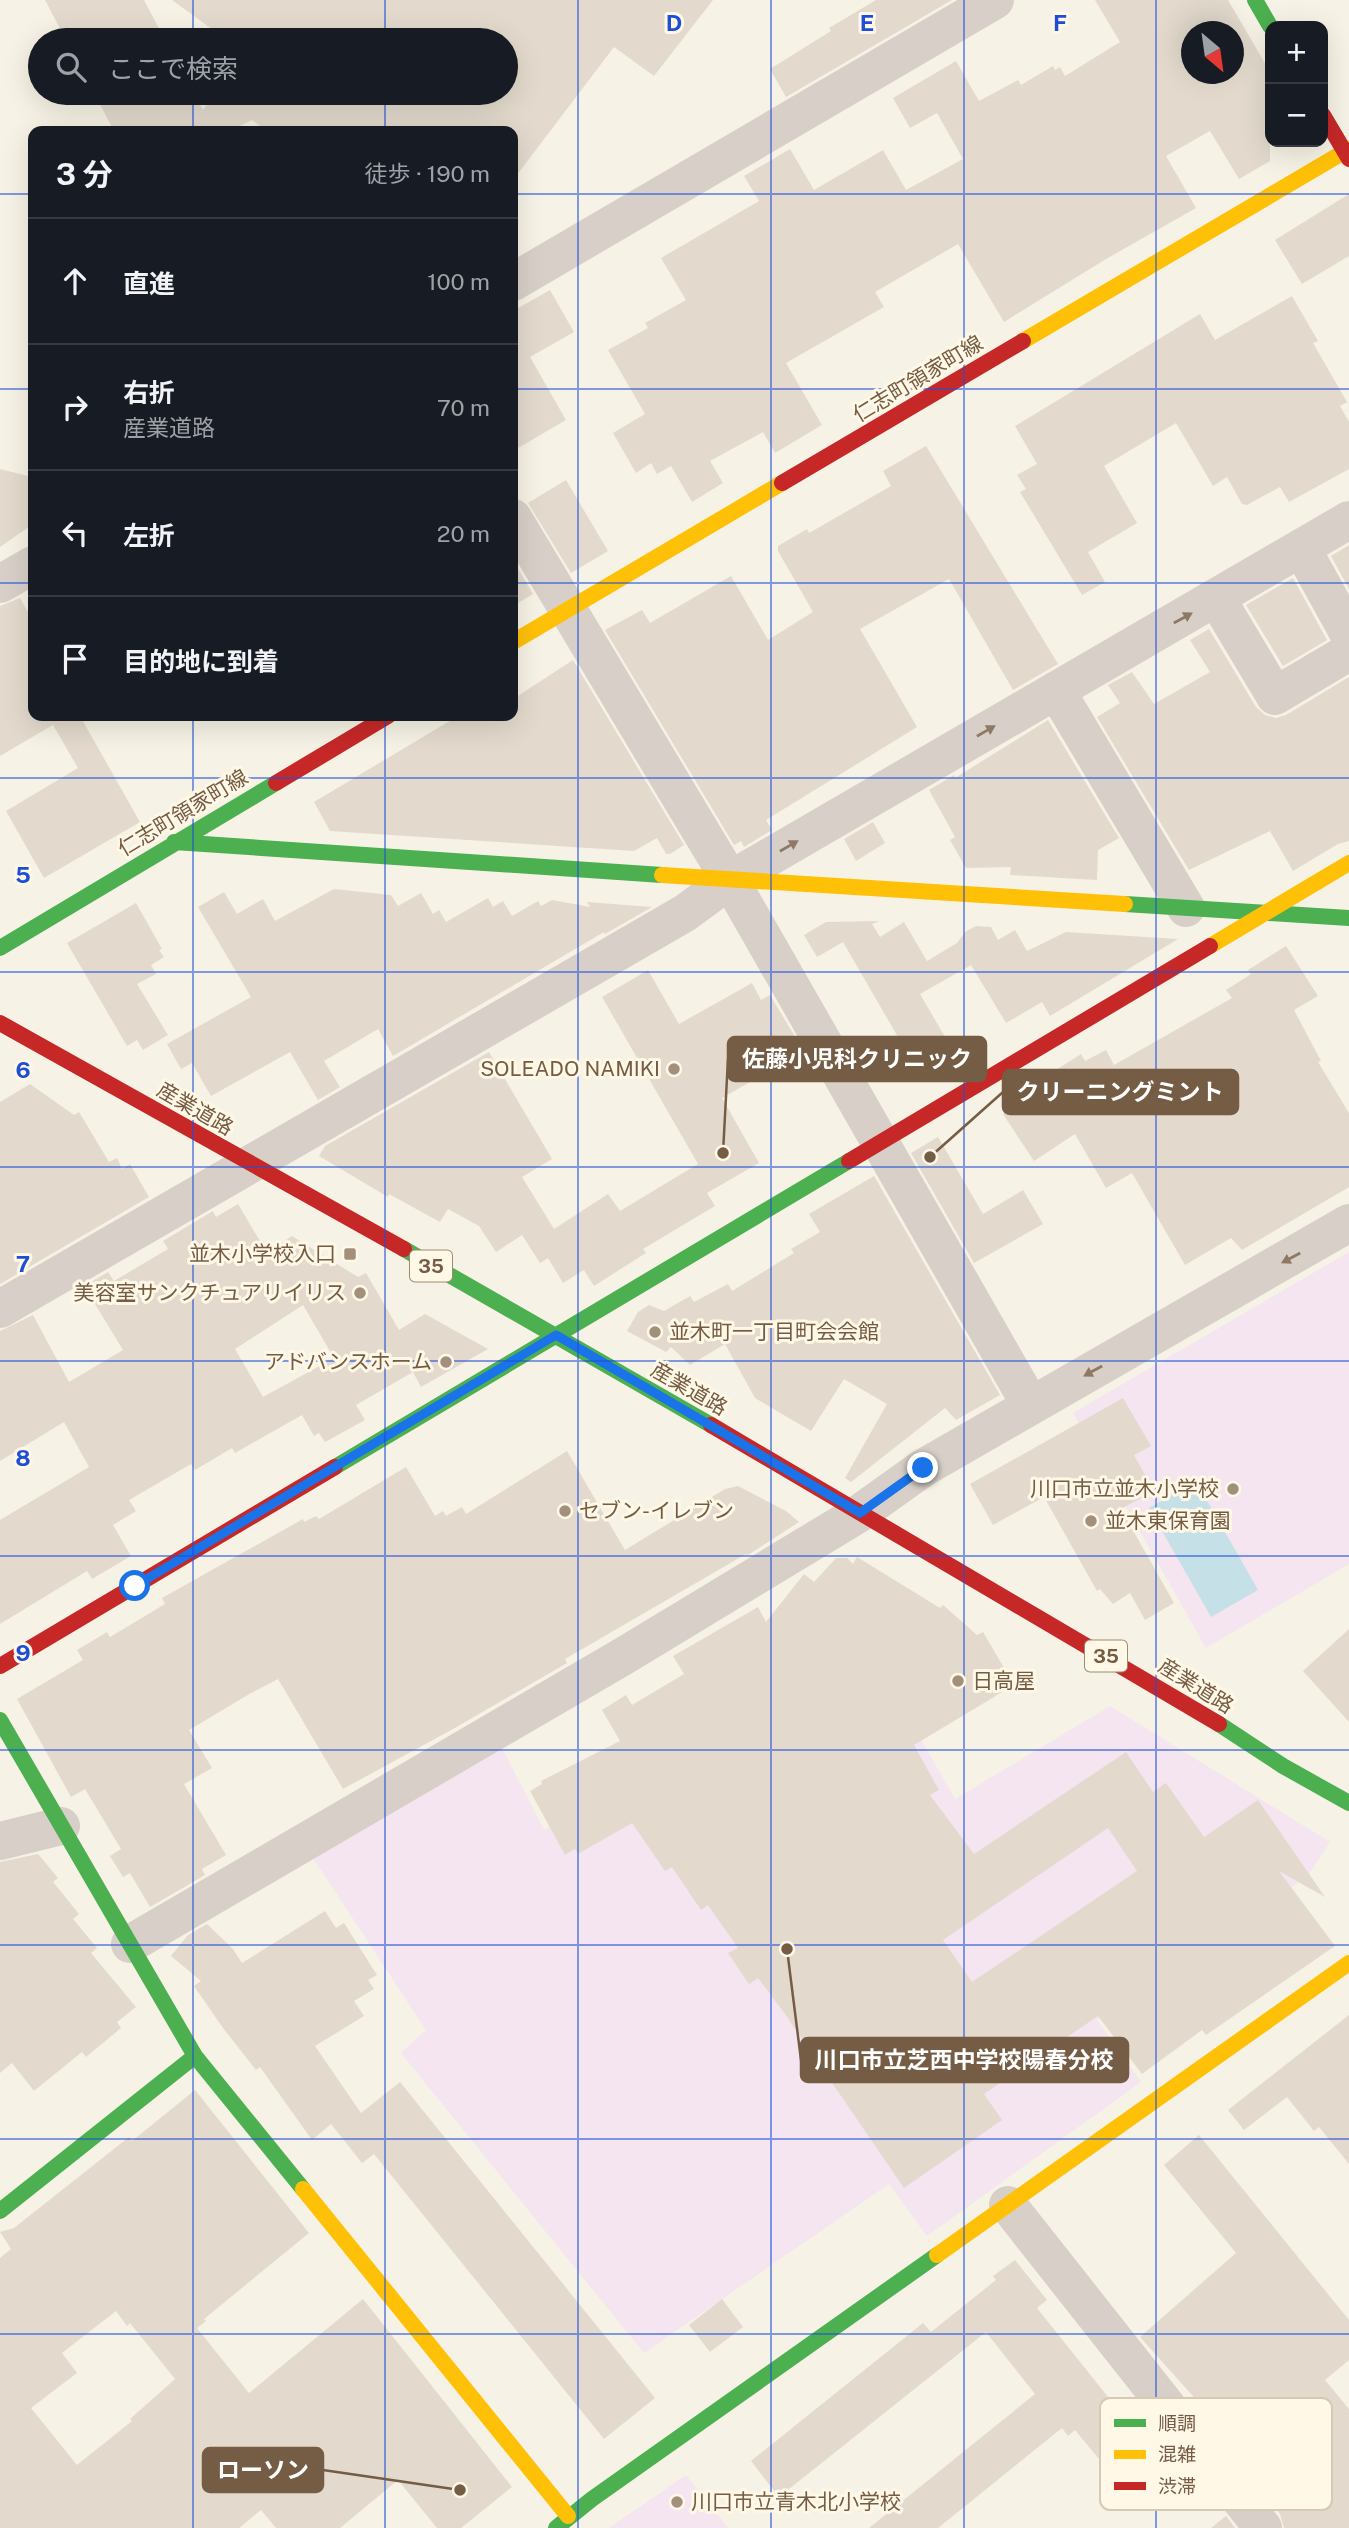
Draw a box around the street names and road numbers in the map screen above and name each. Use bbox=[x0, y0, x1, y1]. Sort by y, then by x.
street label: 仁志町領家町線 bbox=[848, 330, 987, 427]
street label: 仁志町領家町線 bbox=[113, 764, 252, 861]
street label: 産業道路 bbox=[153, 1077, 238, 1140]
road number: 35 bbox=[410, 1250, 452, 1282]
street label: 産業道路 bbox=[647, 1357, 732, 1420]
road number: 35 bbox=[1085, 1640, 1127, 1672]
street label: 産業道路 bbox=[1154, 1653, 1239, 1718]

